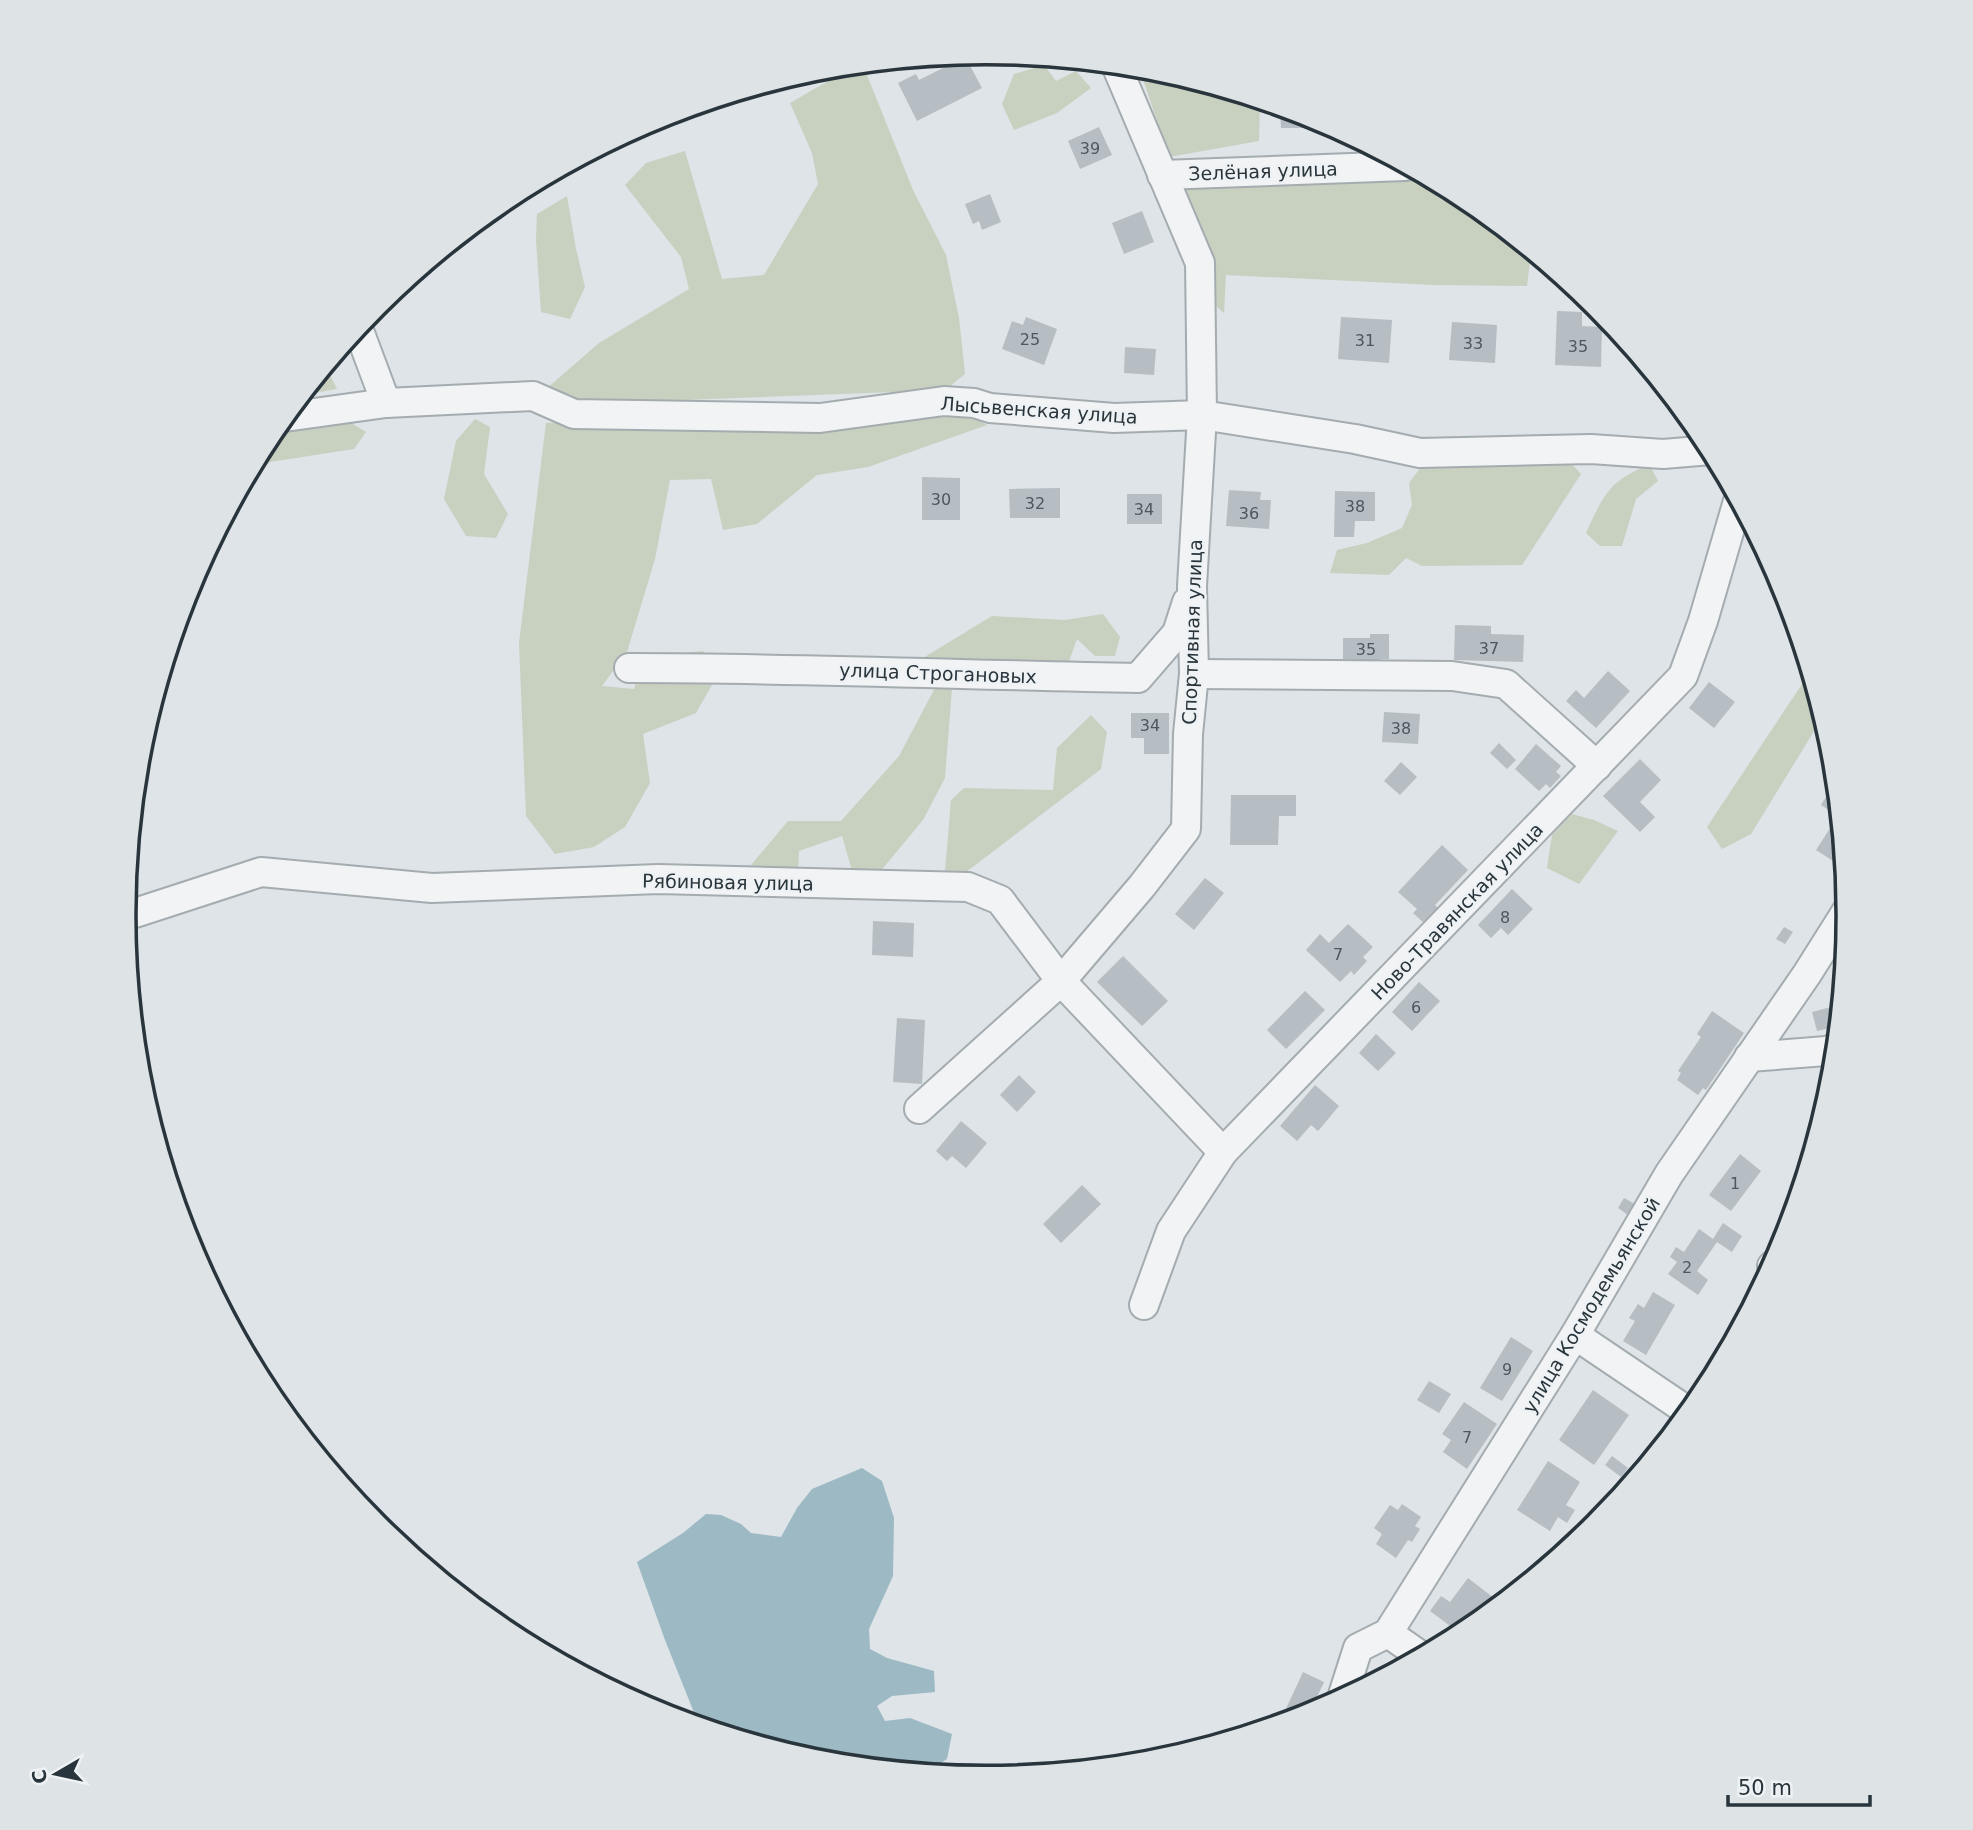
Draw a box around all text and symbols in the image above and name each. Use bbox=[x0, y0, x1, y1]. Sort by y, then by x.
house number: 39 bbox=[1080, 139, 1100, 158]
street label: Зелёная улица bbox=[1188, 157, 1338, 185]
house number: 25 bbox=[1020, 330, 1040, 349]
house number: 31 bbox=[1355, 331, 1375, 350]
house number: 33 bbox=[1463, 334, 1483, 353]
house number: 35 bbox=[1568, 337, 1588, 356]
street label: Лысьвенская улица bbox=[940, 392, 1138, 428]
house number: 30 bbox=[931, 490, 951, 509]
house number: 32 bbox=[1025, 494, 1045, 513]
house number: 38 bbox=[1345, 497, 1365, 516]
house number: 34 bbox=[1134, 500, 1154, 519]
house number: 36 bbox=[1239, 504, 1259, 523]
street label: Спортивная улица bbox=[1178, 539, 1206, 725]
house number: 37 bbox=[1479, 639, 1499, 658]
house number: 35 bbox=[1356, 640, 1376, 659]
street label: улица Строгановых bbox=[839, 659, 1037, 687]
house number: 34 bbox=[1140, 716, 1160, 735]
house number: 38 bbox=[1391, 719, 1411, 738]
street label: Ново-Травянская улица bbox=[1367, 818, 1547, 1004]
street label: Рябиновая улица bbox=[642, 870, 814, 894]
house number: 8 bbox=[1500, 908, 1510, 927]
house number: 7 bbox=[1333, 945, 1343, 964]
house number: 6 bbox=[1411, 998, 1421, 1017]
house number: 1 bbox=[1730, 1174, 1740, 1193]
street label: улица Космодемьянской bbox=[1518, 1193, 1664, 1417]
house number: 2 bbox=[1682, 1258, 1692, 1277]
house number: 9 bbox=[1502, 1360, 1512, 1379]
house number: 7 bbox=[1462, 1428, 1472, 1447]
north arrow bbox=[21, 1739, 91, 1809]
scale bar bbox=[1728, 1764, 1870, 1808]
text: С bbox=[27, 1768, 51, 1785]
text: 50 m bbox=[1738, 1776, 1792, 1800]

